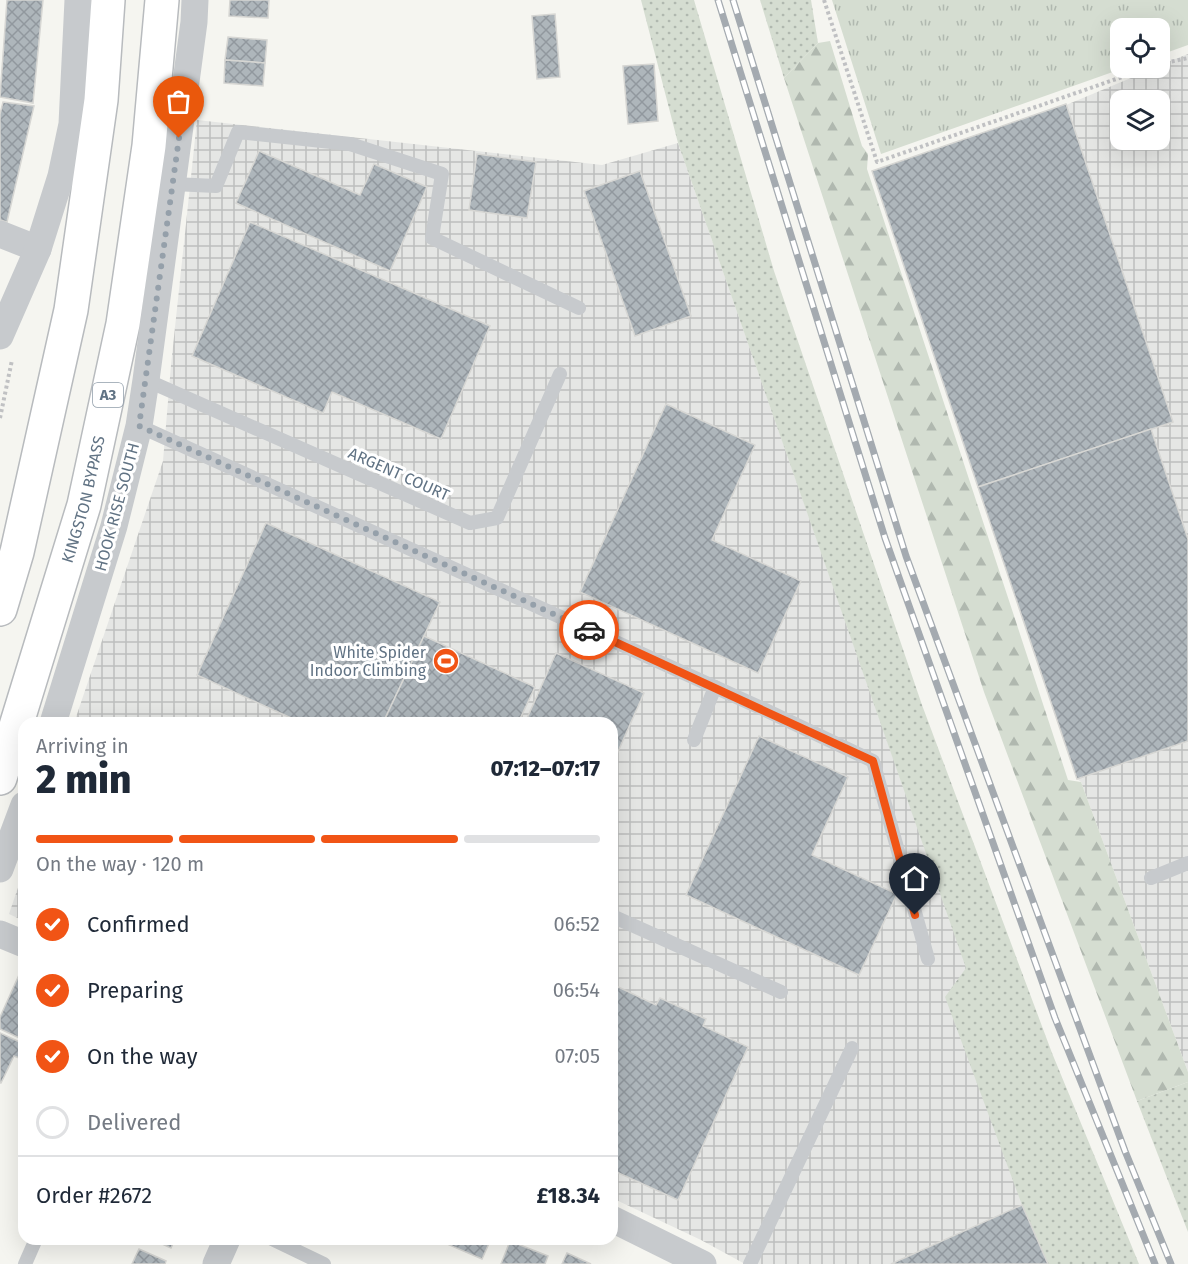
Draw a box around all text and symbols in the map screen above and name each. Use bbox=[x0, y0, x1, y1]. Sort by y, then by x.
map controls bbox=[1110, 18, 1170, 150]
button: locate bbox=[1110, 18, 1170, 78]
pin bbox=[153, 76, 204, 138]
icon: bag bbox=[162, 85, 195, 118]
button: layers bbox=[1110, 90, 1170, 150]
road number: A3 bbox=[93, 383, 123, 407]
street label: KINGSTON BYPASS bbox=[57, 434, 108, 565]
street label: HOOK RISE SOUTH bbox=[91, 441, 143, 573]
street label: ARGENT COURT bbox=[345, 443, 453, 505]
courier bbox=[559, 600, 619, 660]
icon: car bbox=[573, 614, 606, 647]
place label: White Spider Indoor Climbing bbox=[310, 643, 427, 680]
sports icon: White Spider Indoor Climbing bbox=[431, 646, 461, 676]
text: Arriving in bbox=[36, 734, 129, 758]
text: 07:12–07:17 bbox=[490, 755, 600, 782]
text: 2 min bbox=[36, 757, 132, 803]
text: On the way · 120 m bbox=[36, 852, 204, 876]
pin bbox=[889, 853, 940, 915]
icon: home bbox=[898, 862, 931, 895]
icon: check bbox=[36, 908, 69, 941]
text: Confirmed bbox=[87, 911, 190, 938]
text: 06:52 bbox=[554, 912, 600, 936]
icon: check bbox=[36, 974, 69, 1007]
text: Preparing bbox=[87, 977, 183, 1004]
text: 06:54 bbox=[553, 978, 600, 1002]
icon: check bbox=[36, 1040, 69, 1073]
text: On the way bbox=[87, 1043, 198, 1070]
text: 07:05 bbox=[554, 1044, 600, 1068]
text: Delivered bbox=[87, 1109, 182, 1136]
text: Order #2672 bbox=[36, 1182, 152, 1209]
text: £18.34 bbox=[537, 1182, 600, 1209]

